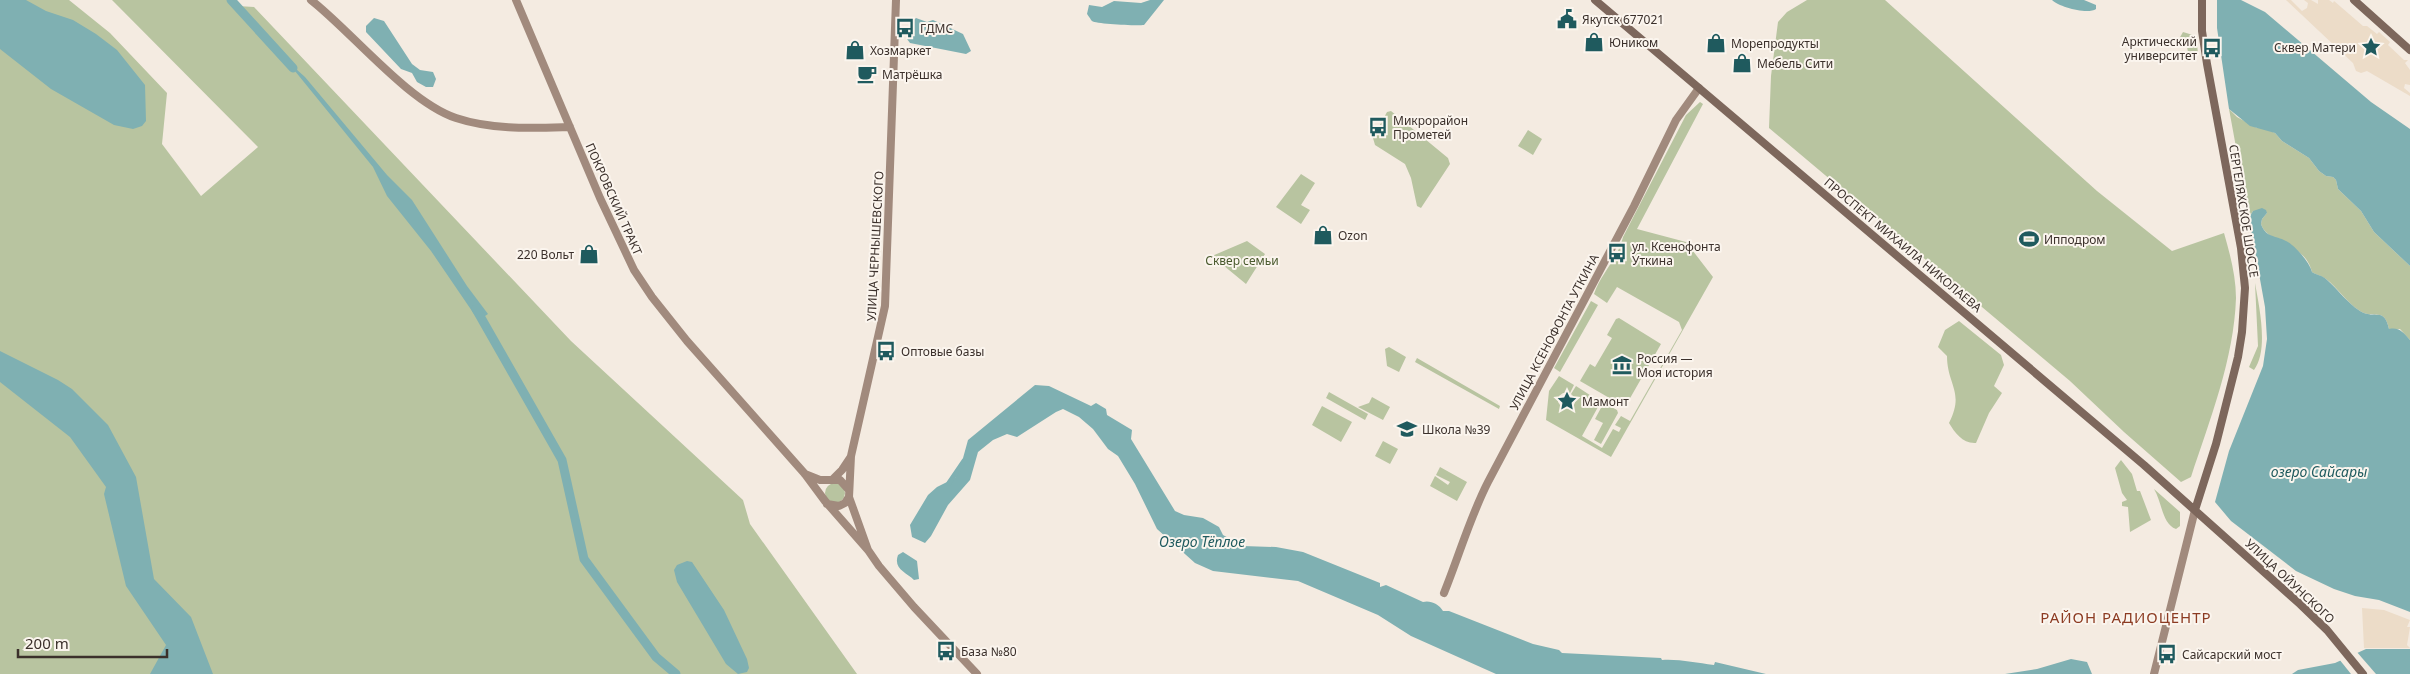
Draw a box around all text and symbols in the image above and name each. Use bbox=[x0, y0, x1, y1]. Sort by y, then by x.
public building icon: Якутск 677021 bbox=[1556, 8, 1578, 30]
place label: Якутск 677021 bbox=[1582, 11, 1664, 28]
bus stop icon: ГДМС bbox=[894, 17, 916, 39]
place label: ГДМС bbox=[920, 20, 953, 37]
shop icon: Юником bbox=[1583, 31, 1605, 53]
shop icon: Морепродукты bbox=[1705, 32, 1727, 54]
place label: Арктический университет bbox=[2122, 33, 2197, 64]
place label: Юником bbox=[1609, 34, 1658, 51]
place label: Морепродукты bbox=[1731, 35, 1819, 52]
place icon: Сквер Матери bbox=[2360, 36, 2382, 58]
bus stop icon: Арктический университет bbox=[2201, 37, 2223, 59]
shop icon: Хозмаркет bbox=[844, 39, 866, 61]
place label: Сквер Матери bbox=[2274, 39, 2356, 56]
place label: Хозмаркет bbox=[870, 42, 932, 59]
shop icon: Мебель Сити bbox=[1731, 52, 1753, 74]
place label: Мебель Сити bbox=[1757, 55, 1833, 72]
cafe icon: Матрёшка bbox=[856, 63, 878, 85]
place label: Матрёшка bbox=[882, 66, 942, 83]
place label: Микрорайон Прометей bbox=[1393, 112, 1468, 143]
bus stop icon: Микрорайон Прометей bbox=[1367, 116, 1389, 138]
street label: ПОКРОВСКИЙ ТРАКТ bbox=[582, 140, 647, 258]
street label: СЕРГЕЛЯХСКОЕ ШОССЕ bbox=[2225, 143, 2263, 279]
street label: УЛИЦА ЧЕРНЫШЕВСКОГО bbox=[863, 170, 887, 322]
street label: ПРОСПЕКТ МИХАИЛА НИКОЛАЕВА bbox=[1821, 174, 1986, 316]
shop icon: Ozon bbox=[1312, 224, 1334, 246]
place label: Ozon bbox=[1338, 227, 1368, 244]
sports icon: Ипподром bbox=[2018, 228, 2040, 250]
place label: Ипподром bbox=[2044, 231, 2106, 248]
place label: ул. Ксенофонта Уткина bbox=[1632, 238, 1721, 269]
bus stop icon: ул. Ксенофонта Уткина bbox=[1606, 242, 1628, 264]
shop icon: 220 Вольт bbox=[578, 243, 600, 265]
place label: 220 Вольт bbox=[517, 246, 574, 263]
street label: УЛИЦА КСЕНОФОНТА УТКИНА bbox=[1505, 251, 1603, 413]
park label: Сквер семьи bbox=[1205, 252, 1279, 269]
bus stop icon: Оптовые базы bbox=[875, 340, 897, 362]
place label: Оптовые базы bbox=[901, 343, 984, 360]
place label: Россия — Моя история bbox=[1637, 350, 1713, 381]
museum icon: Россия — Моя история bbox=[1611, 354, 1633, 376]
place icon: Мамонт bbox=[1556, 390, 1578, 412]
place label: Мамонт bbox=[1582, 393, 1629, 410]
school or university icon: Школа №39 bbox=[1396, 418, 1418, 440]
place label: Школа №39 bbox=[1422, 421, 1491, 438]
water label: озеро Сайсары bbox=[2271, 462, 2367, 481]
water label: Озеро Тёплое bbox=[1159, 532, 1245, 551]
street label: УЛИЦА ОЙУНСКОГО bbox=[2241, 535, 2339, 627]
district label: РАЙОН РАДИОЦЕНТР bbox=[2040, 607, 2212, 627]
scale bar bbox=[18, 626, 166, 658]
text: 200 m bbox=[25, 633, 69, 653]
bus stop icon: База №80 bbox=[935, 640, 957, 662]
place label: База №80 bbox=[961, 643, 1017, 660]
bus stop icon: Сайсарский мост bbox=[2156, 643, 2178, 665]
place label: Сайсарский мост bbox=[2182, 646, 2282, 663]

